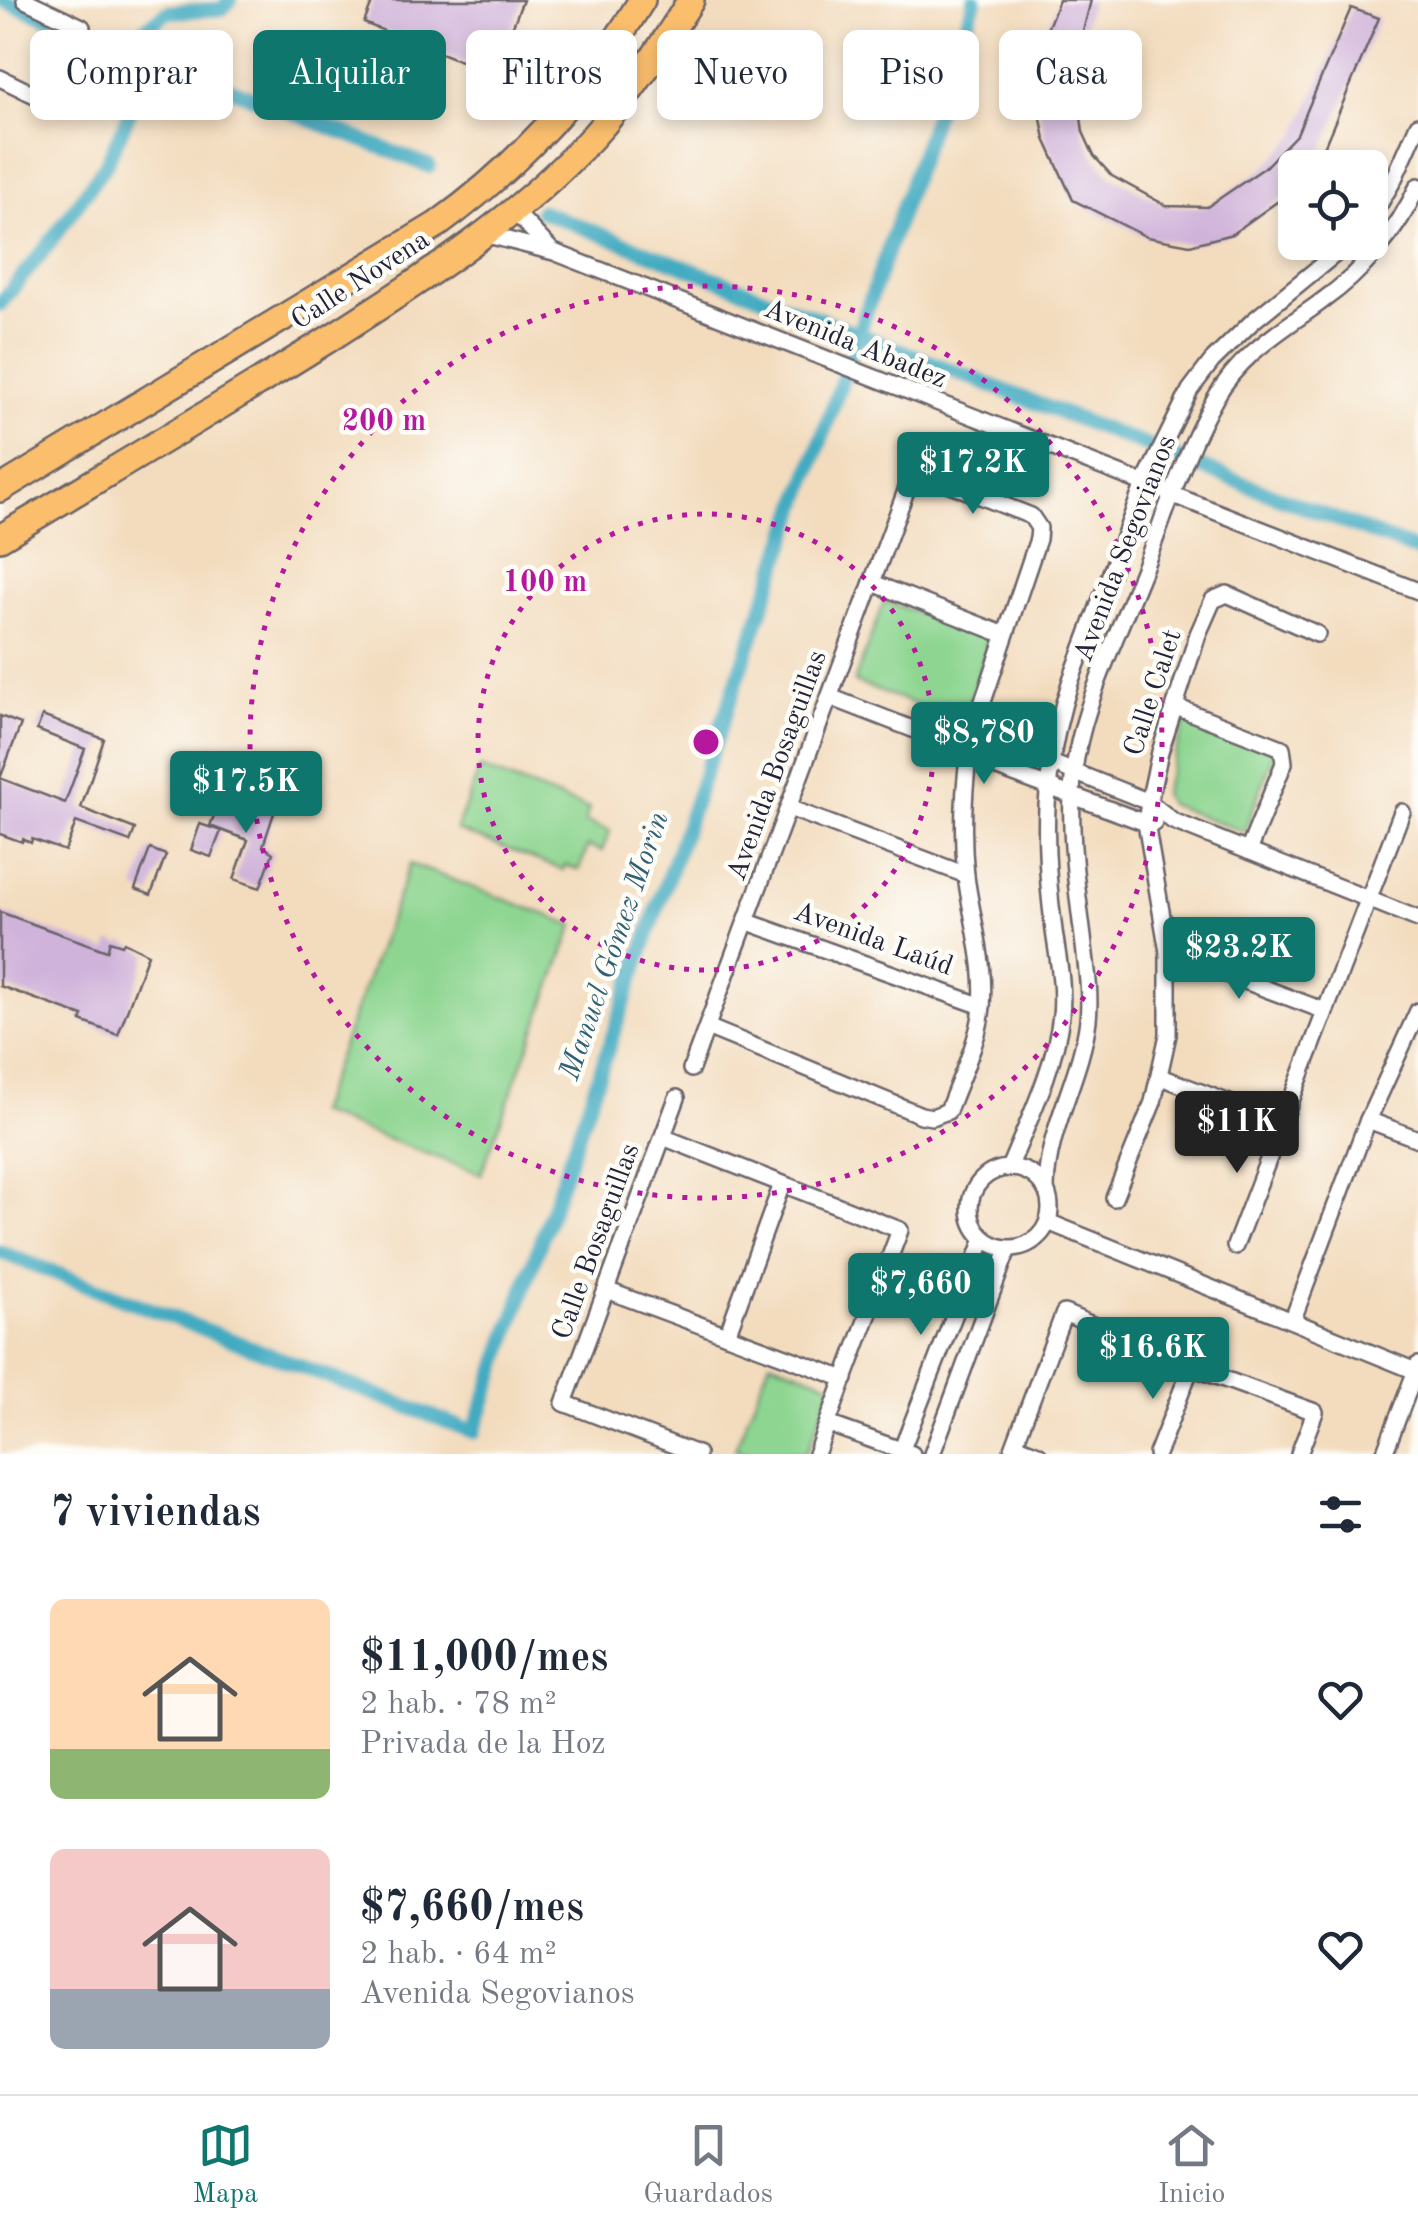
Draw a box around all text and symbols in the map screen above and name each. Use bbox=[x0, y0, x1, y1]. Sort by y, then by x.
chip: Comprar bbox=[30, 30, 233, 120]
chip: Alquilar bbox=[253, 30, 446, 120]
chip: Filtros bbox=[466, 30, 637, 120]
chip: Nuevo bbox=[657, 30, 823, 120]
chip: Piso bbox=[843, 30, 979, 120]
chip: Casa bbox=[999, 30, 1142, 120]
map controls bbox=[1278, 150, 1388, 260]
button: locate bbox=[1278, 150, 1388, 260]
street label: Calle Novena bbox=[287, 226, 435, 336]
street label: Avenida Abadez bbox=[760, 296, 950, 394]
text: 200 m bbox=[342, 407, 426, 437]
pin: $17.2K bbox=[892, 432, 1054, 517]
street label: Avenida Segovianos bbox=[1070, 432, 1182, 666]
text: $17.2K bbox=[919, 448, 1027, 480]
text: 100 m bbox=[503, 568, 587, 598]
street label: Calle Calet bbox=[1120, 626, 1188, 760]
street label: Avenida Bosaguillas bbox=[723, 647, 833, 885]
pin: $8,780 bbox=[903, 702, 1065, 787]
text: $8,780 bbox=[933, 718, 1035, 750]
centre of rings bbox=[688, 724, 724, 760]
pin: $17.5K bbox=[165, 751, 327, 836]
text: $17.5K bbox=[192, 767, 300, 799]
water label: Manuel Gómez Morin bbox=[555, 808, 675, 1085]
street label: Avenida Laúd bbox=[790, 898, 956, 982]
pin: $23.2K bbox=[1158, 917, 1320, 1002]
text: $23.2K bbox=[1185, 933, 1293, 965]
pin: $11K bbox=[1178, 1091, 1296, 1176]
text: $11K bbox=[1197, 1107, 1277, 1139]
street label: Calle Bosaguillas bbox=[549, 1140, 645, 1344]
pin: $7,660 bbox=[840, 1253, 1002, 1338]
text: $7,660 bbox=[870, 1269, 972, 1301]
pin: $16.6K bbox=[1072, 1317, 1234, 1402]
text: $16.6K bbox=[1099, 1333, 1207, 1365]
icon: filters bbox=[1313, 1487, 1368, 1542]
text: 7 viviendas bbox=[50, 1493, 261, 1535]
text: $11,000/mes bbox=[360, 1638, 608, 1680]
icon: home bbox=[130, 1639, 250, 1759]
icon: heart bbox=[1313, 1672, 1368, 1727]
text: 2 hab. · 78 m² bbox=[360, 1689, 557, 1721]
text: Privada de la Hoz bbox=[360, 1729, 606, 1761]
text: $7,660/mes bbox=[360, 1888, 584, 1930]
icon: home bbox=[130, 1889, 250, 2009]
icon: heart bbox=[1313, 1922, 1368, 1977]
text: 2 hab. · 64 m² bbox=[360, 1939, 557, 1971]
text: Avenida Segovianos bbox=[360, 1979, 635, 2011]
tab: Mapa bbox=[193, 2118, 258, 2213]
tab: Guardados bbox=[643, 2118, 773, 2213]
tab: Inicio bbox=[1158, 2118, 1225, 2213]

